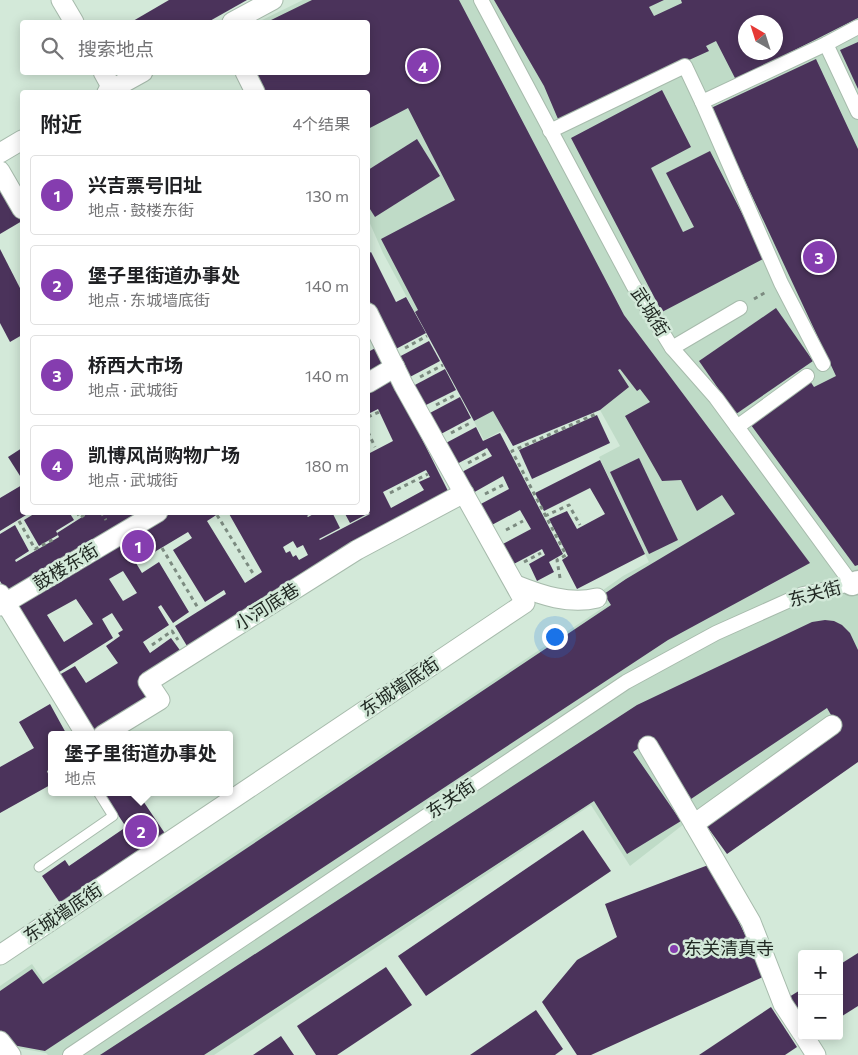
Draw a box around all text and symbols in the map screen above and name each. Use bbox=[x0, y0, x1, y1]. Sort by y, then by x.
north arrow bbox=[738, 15, 783, 60]
search box bbox=[20, 20, 370, 75]
icon: search bbox=[38, 34, 66, 62]
text: 搜索地点 bbox=[78, 37, 154, 60]
pin: 4 bbox=[407, 47, 439, 85]
text: 附近 bbox=[40, 111, 82, 136]
text: 4个结果 bbox=[292, 114, 350, 133]
text: 兴吉票号旧址 bbox=[88, 173, 202, 196]
text: 1 bbox=[53, 186, 61, 205]
text: 130 m bbox=[306, 186, 349, 205]
text: 地点 · 鼓楼东街 bbox=[88, 200, 194, 219]
pin: 3 bbox=[803, 238, 835, 276]
text: 堡子里街道办事处 bbox=[88, 263, 240, 286]
text: 2 bbox=[52, 276, 62, 295]
text: 140 m bbox=[305, 276, 349, 295]
street label: 武城街 bbox=[627, 283, 674, 340]
text: 地点 · 东城墙底街 bbox=[88, 290, 210, 309]
text: 桥西大市场 bbox=[88, 353, 183, 376]
text: 3 bbox=[52, 366, 62, 385]
text: 140 m bbox=[305, 366, 349, 385]
text: 地点 · 武城街 bbox=[88, 380, 178, 399]
text: 凯博风尚购物广场 bbox=[88, 443, 240, 466]
text: 4 bbox=[52, 456, 62, 475]
text: 180 m bbox=[305, 456, 349, 475]
text: 地点 · 武城街 bbox=[88, 470, 178, 489]
pin: 1 bbox=[122, 527, 154, 565]
street label: 鼓楼东街 bbox=[29, 538, 102, 594]
street label: 东关街 bbox=[786, 575, 844, 611]
street label: 小河底巷 bbox=[230, 578, 303, 635]
your location bbox=[542, 624, 568, 650]
street label: 东城墙底街 bbox=[356, 652, 443, 720]
popup bbox=[48, 731, 233, 796]
text: 堡子里街道办事处 bbox=[64, 741, 217, 764]
text: 地点 bbox=[64, 768, 97, 787]
street label: 东关街 bbox=[422, 774, 479, 822]
pin: 2 bbox=[125, 812, 157, 850]
street label: 东城墙底街 bbox=[19, 878, 106, 946]
place label: 东关清真寺 bbox=[684, 937, 774, 959]
marker: 东关清真寺 bbox=[668, 943, 680, 955]
map controls bbox=[798, 950, 843, 1040]
button: + bbox=[798, 950, 843, 995]
button: − bbox=[798, 995, 843, 1040]

